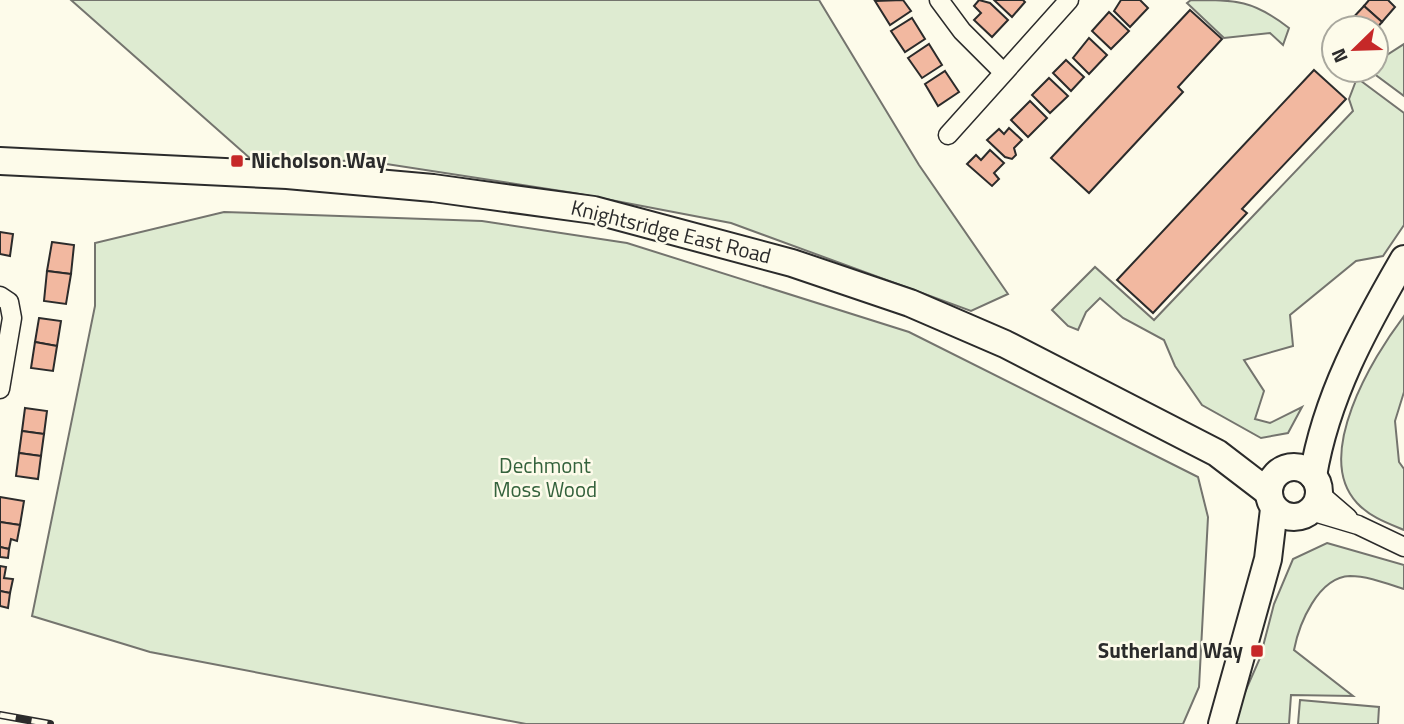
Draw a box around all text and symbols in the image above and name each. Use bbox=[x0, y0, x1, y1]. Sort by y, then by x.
north arrow bbox=[1320, 14, 1390, 84]
text: N bbox=[1323, 44, 1355, 68]
place label: Nicholson Way bbox=[251, 144, 387, 176]
marker: Nicholson Way bbox=[229, 153, 245, 169]
street label: Knightsridge East Road bbox=[568, 191, 775, 271]
park label: Dechmont Moss Wood bbox=[493, 449, 597, 505]
place label: Sutherland Way bbox=[1098, 634, 1243, 666]
marker: Sutherland Way bbox=[1249, 643, 1265, 659]

